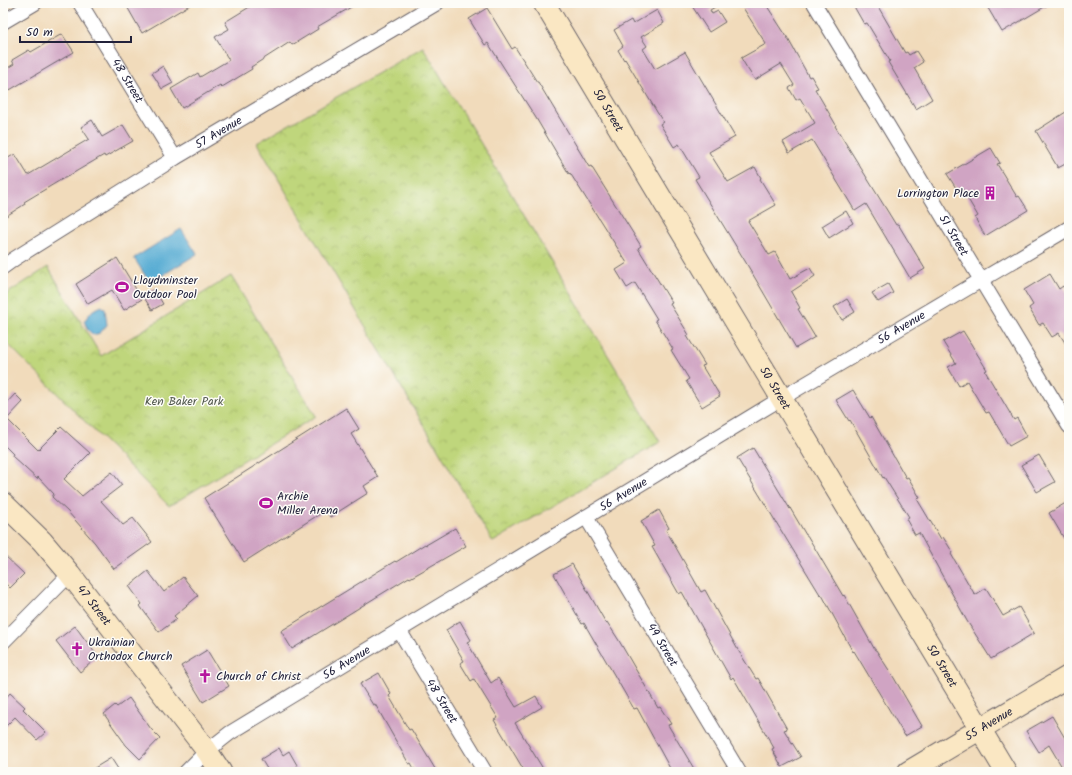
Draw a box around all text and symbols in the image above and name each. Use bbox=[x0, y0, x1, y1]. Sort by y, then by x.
scale bar bbox=[20, 18, 131, 44]
text: 50 m bbox=[26, 23, 53, 42]
street label: 48 Street bbox=[106, 55, 148, 107]
street label: 50 Street bbox=[588, 85, 629, 136]
street label: 57 Avenue bbox=[191, 111, 246, 154]
place label: Lorrington Place bbox=[897, 184, 980, 203]
building icon: Lorrington Place bbox=[982, 185, 998, 201]
street label: 51 Street bbox=[934, 211, 974, 260]
place label: Lloydminster Outdoor Pool bbox=[133, 271, 199, 304]
sports icon: Lloydminster Outdoor Pool bbox=[114, 279, 130, 295]
street label: 56 Avenue bbox=[874, 306, 930, 350]
street label: 50 Street bbox=[754, 363, 795, 414]
park label: Ken Baker Park bbox=[145, 392, 224, 411]
street label: 56 Avenue bbox=[596, 472, 652, 517]
place label: Archie Miller Arena bbox=[277, 487, 338, 520]
sports icon: Archie Miller Arena bbox=[258, 495, 274, 511]
street label: 47 Street bbox=[72, 581, 116, 630]
street label: 49 Street bbox=[642, 620, 683, 671]
place label: Ukrainian Orthodox Church bbox=[88, 633, 172, 666]
church icon: Ukrainian Orthodox Church bbox=[69, 641, 85, 657]
street label: 56 Avenue bbox=[319, 641, 375, 685]
street label: 50 Street bbox=[921, 641, 962, 692]
place label: Church of Christ bbox=[216, 667, 301, 686]
church icon: Church of Christ bbox=[197, 668, 213, 684]
street label: 48 Street bbox=[421, 675, 463, 727]
street label: 55 Avenue bbox=[961, 702, 1017, 746]

